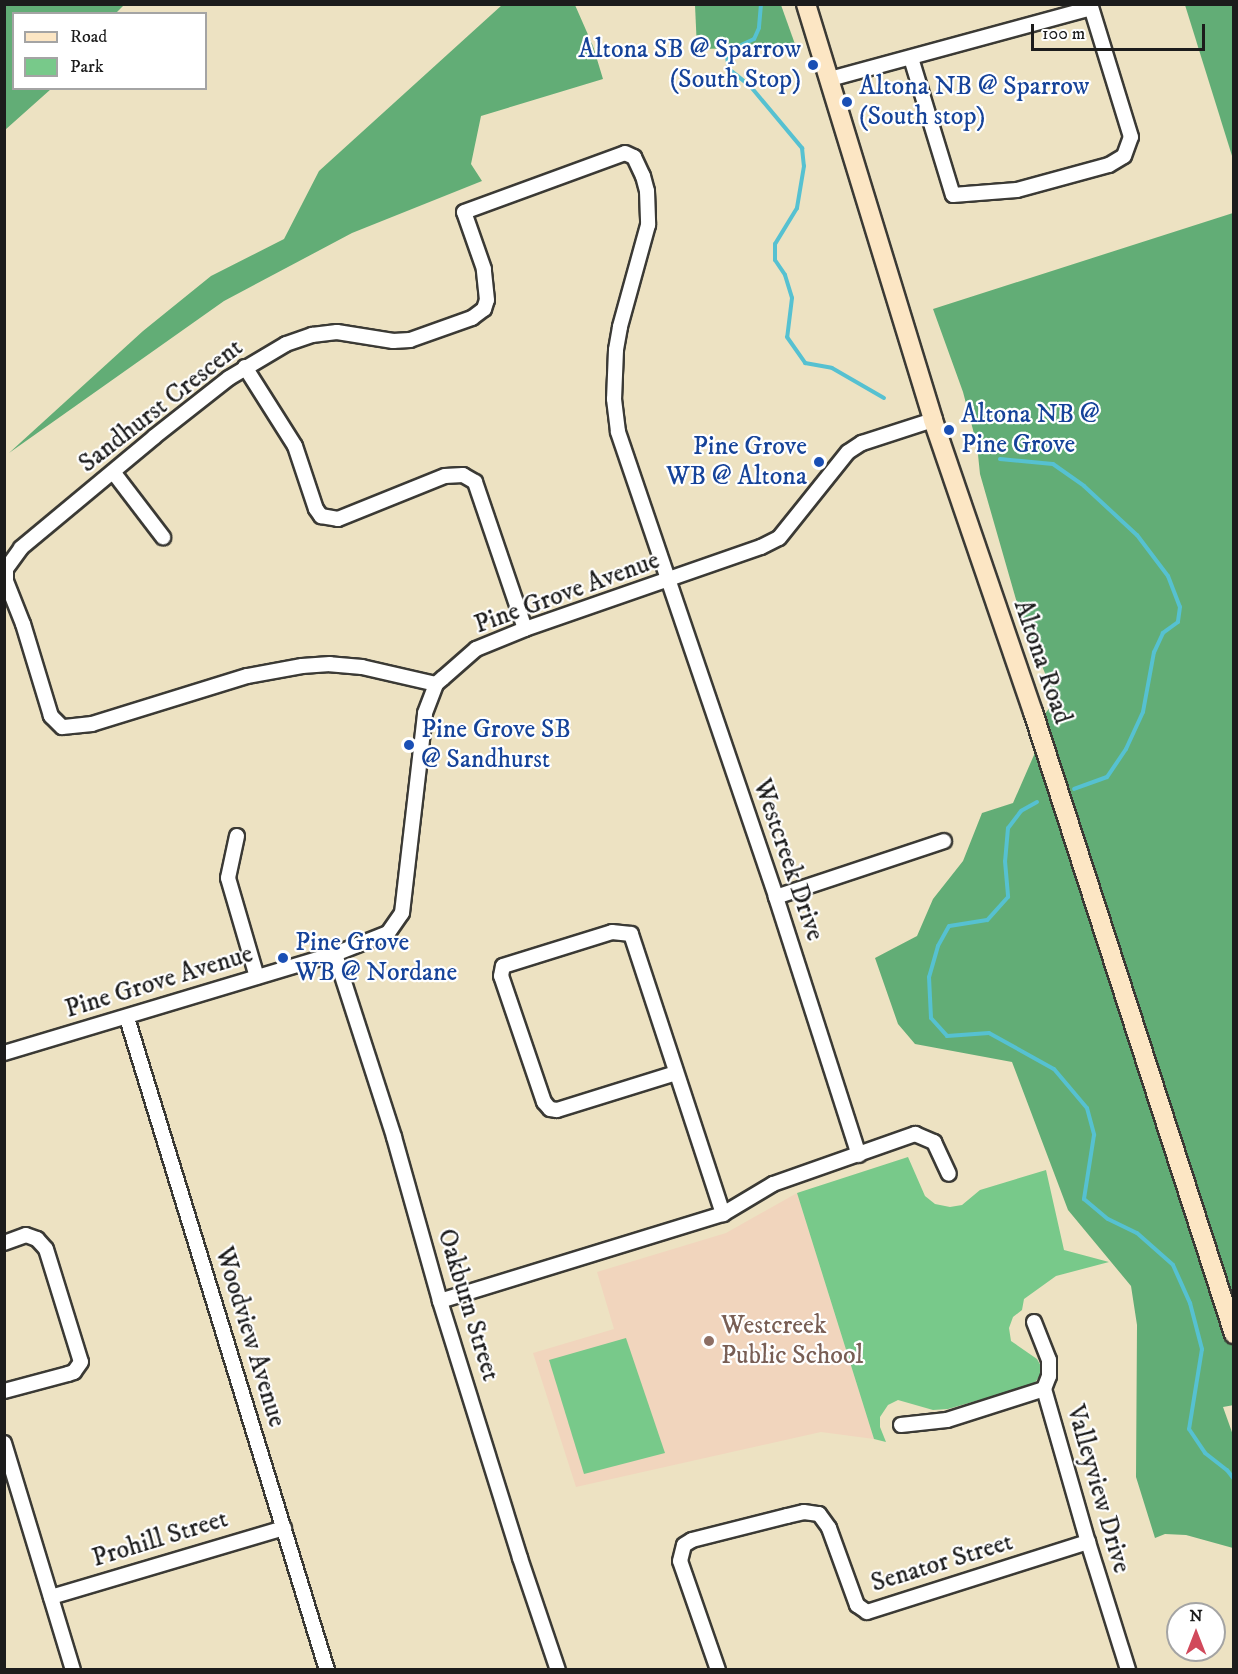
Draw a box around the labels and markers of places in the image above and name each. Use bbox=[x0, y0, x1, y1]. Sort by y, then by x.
place label: Altona SB @ Sparrow (South Stop) bbox=[578, 34, 801, 96]
marker: Altona SB @ Sparrow (South Stop) bbox=[806, 58, 820, 72]
place label: Altona NB @ Sparrow (South stop) bbox=[859, 71, 1089, 132]
marker: Altona NB @ Sparrow (South stop) bbox=[840, 95, 854, 109]
place label: Altona NB @ Pine Grove bbox=[961, 399, 1100, 460]
marker: Altona NB @ Pine Grove bbox=[942, 423, 956, 437]
place label: Pine Grove WB @ Altona bbox=[666, 431, 807, 492]
marker: Pine Grove WB @ Altona bbox=[812, 455, 826, 469]
place label: Pine Grove SB @ Sandhurst bbox=[421, 714, 571, 776]
marker: Pine Grove SB @ Sandhurst bbox=[402, 738, 416, 752]
place label: Pine Grove WB @ Nordane bbox=[295, 927, 457, 988]
marker: Pine Grove WB @ Nordane bbox=[276, 951, 290, 965]
place label: Westcreek Public School bbox=[721, 1310, 863, 1372]
marker: Westcreek Public School bbox=[702, 1334, 716, 1348]

